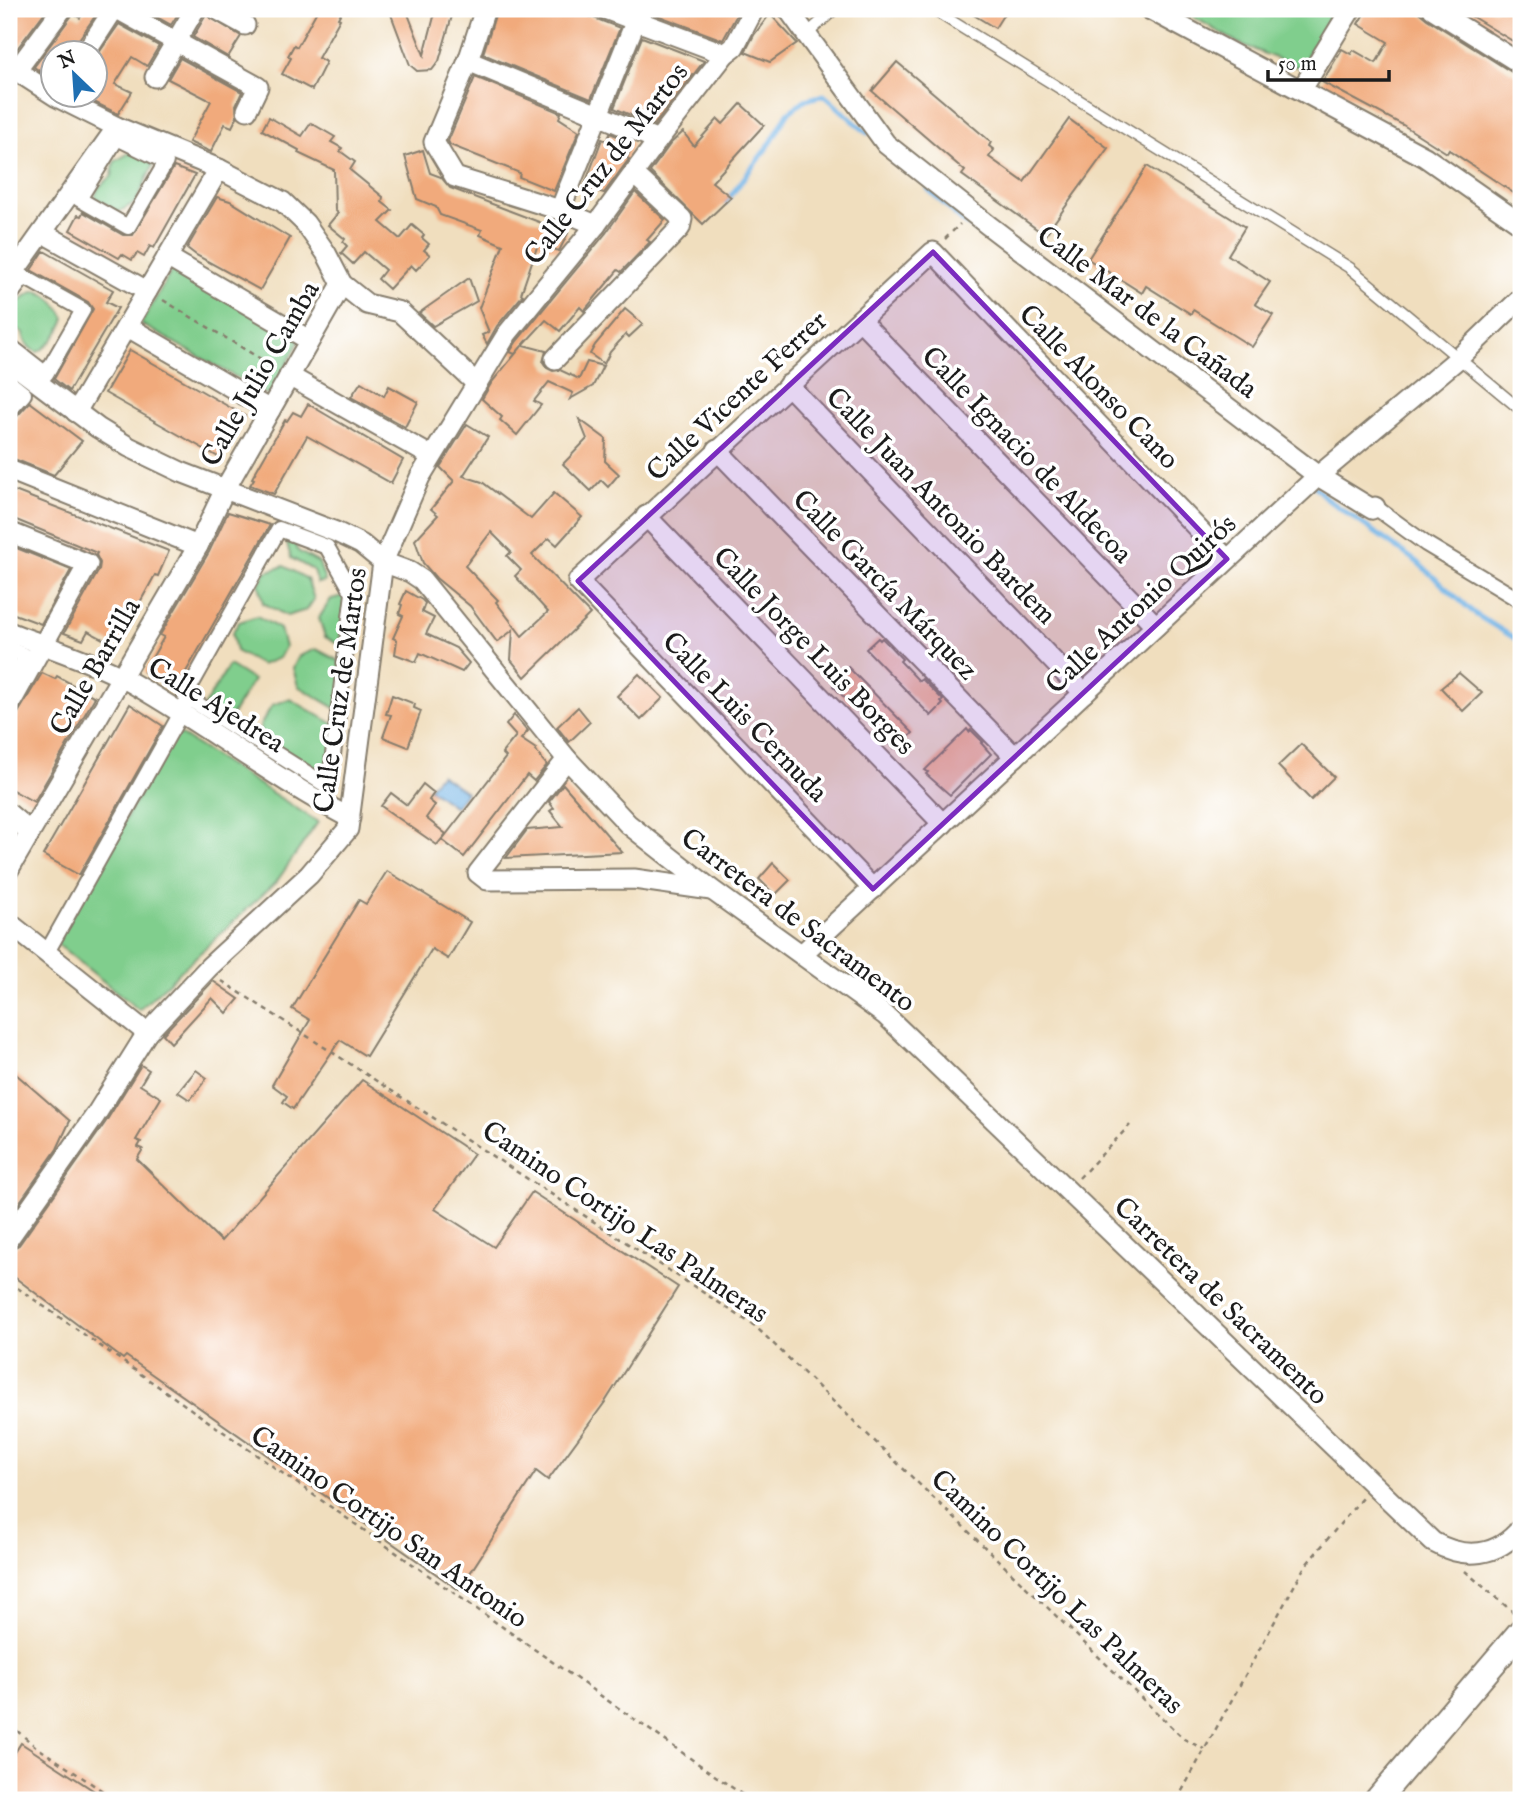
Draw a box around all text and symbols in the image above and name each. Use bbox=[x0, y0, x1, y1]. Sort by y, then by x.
north arrow bbox=[38, 38, 108, 108]
scale bar bbox=[1268, 38, 1388, 82]
text: N bbox=[54, 46, 81, 75]
text: 50 m bbox=[1278, 51, 1317, 78]
street label: Calle Cruz de Martos bbox=[517, 56, 697, 273]
street label: Calle Mar de la Cañada bbox=[1029, 219, 1264, 408]
street label: Calle Julio Camba bbox=[194, 274, 329, 473]
street label: Calle Alonso Cano bbox=[1011, 298, 1186, 478]
street label: Calle Vicente Ferrer bbox=[640, 304, 835, 490]
street label: Calle Ignacio de Aldecoa bbox=[913, 340, 1140, 572]
street label: Calle Juan Antonio Bardem bbox=[818, 381, 1063, 633]
street label: Calle García Márquez bbox=[784, 483, 984, 688]
street label: Calle Antonio Quirós bbox=[1039, 507, 1244, 702]
street label: Calle Jorge Luis Borges bbox=[705, 540, 922, 763]
street label: Calle Cruz de Martos bbox=[307, 566, 376, 815]
street label: Calle Barrilla bbox=[43, 592, 150, 742]
street label: Calle Luis Cernuda bbox=[654, 625, 835, 811]
street label: Calle Ajedrea bbox=[141, 650, 291, 762]
street label: Carretera de Sacramento bbox=[673, 821, 922, 1021]
street label: Camino Cortijo Las Palmeras bbox=[475, 1114, 774, 1332]
street label: Carretera de Sacramento bbox=[1106, 1190, 1335, 1413]
street label: Camino Cortijo San Antonio bbox=[243, 1419, 534, 1637]
street label: Camino Cortijo Las Palmeras bbox=[923, 1463, 1190, 1723]

